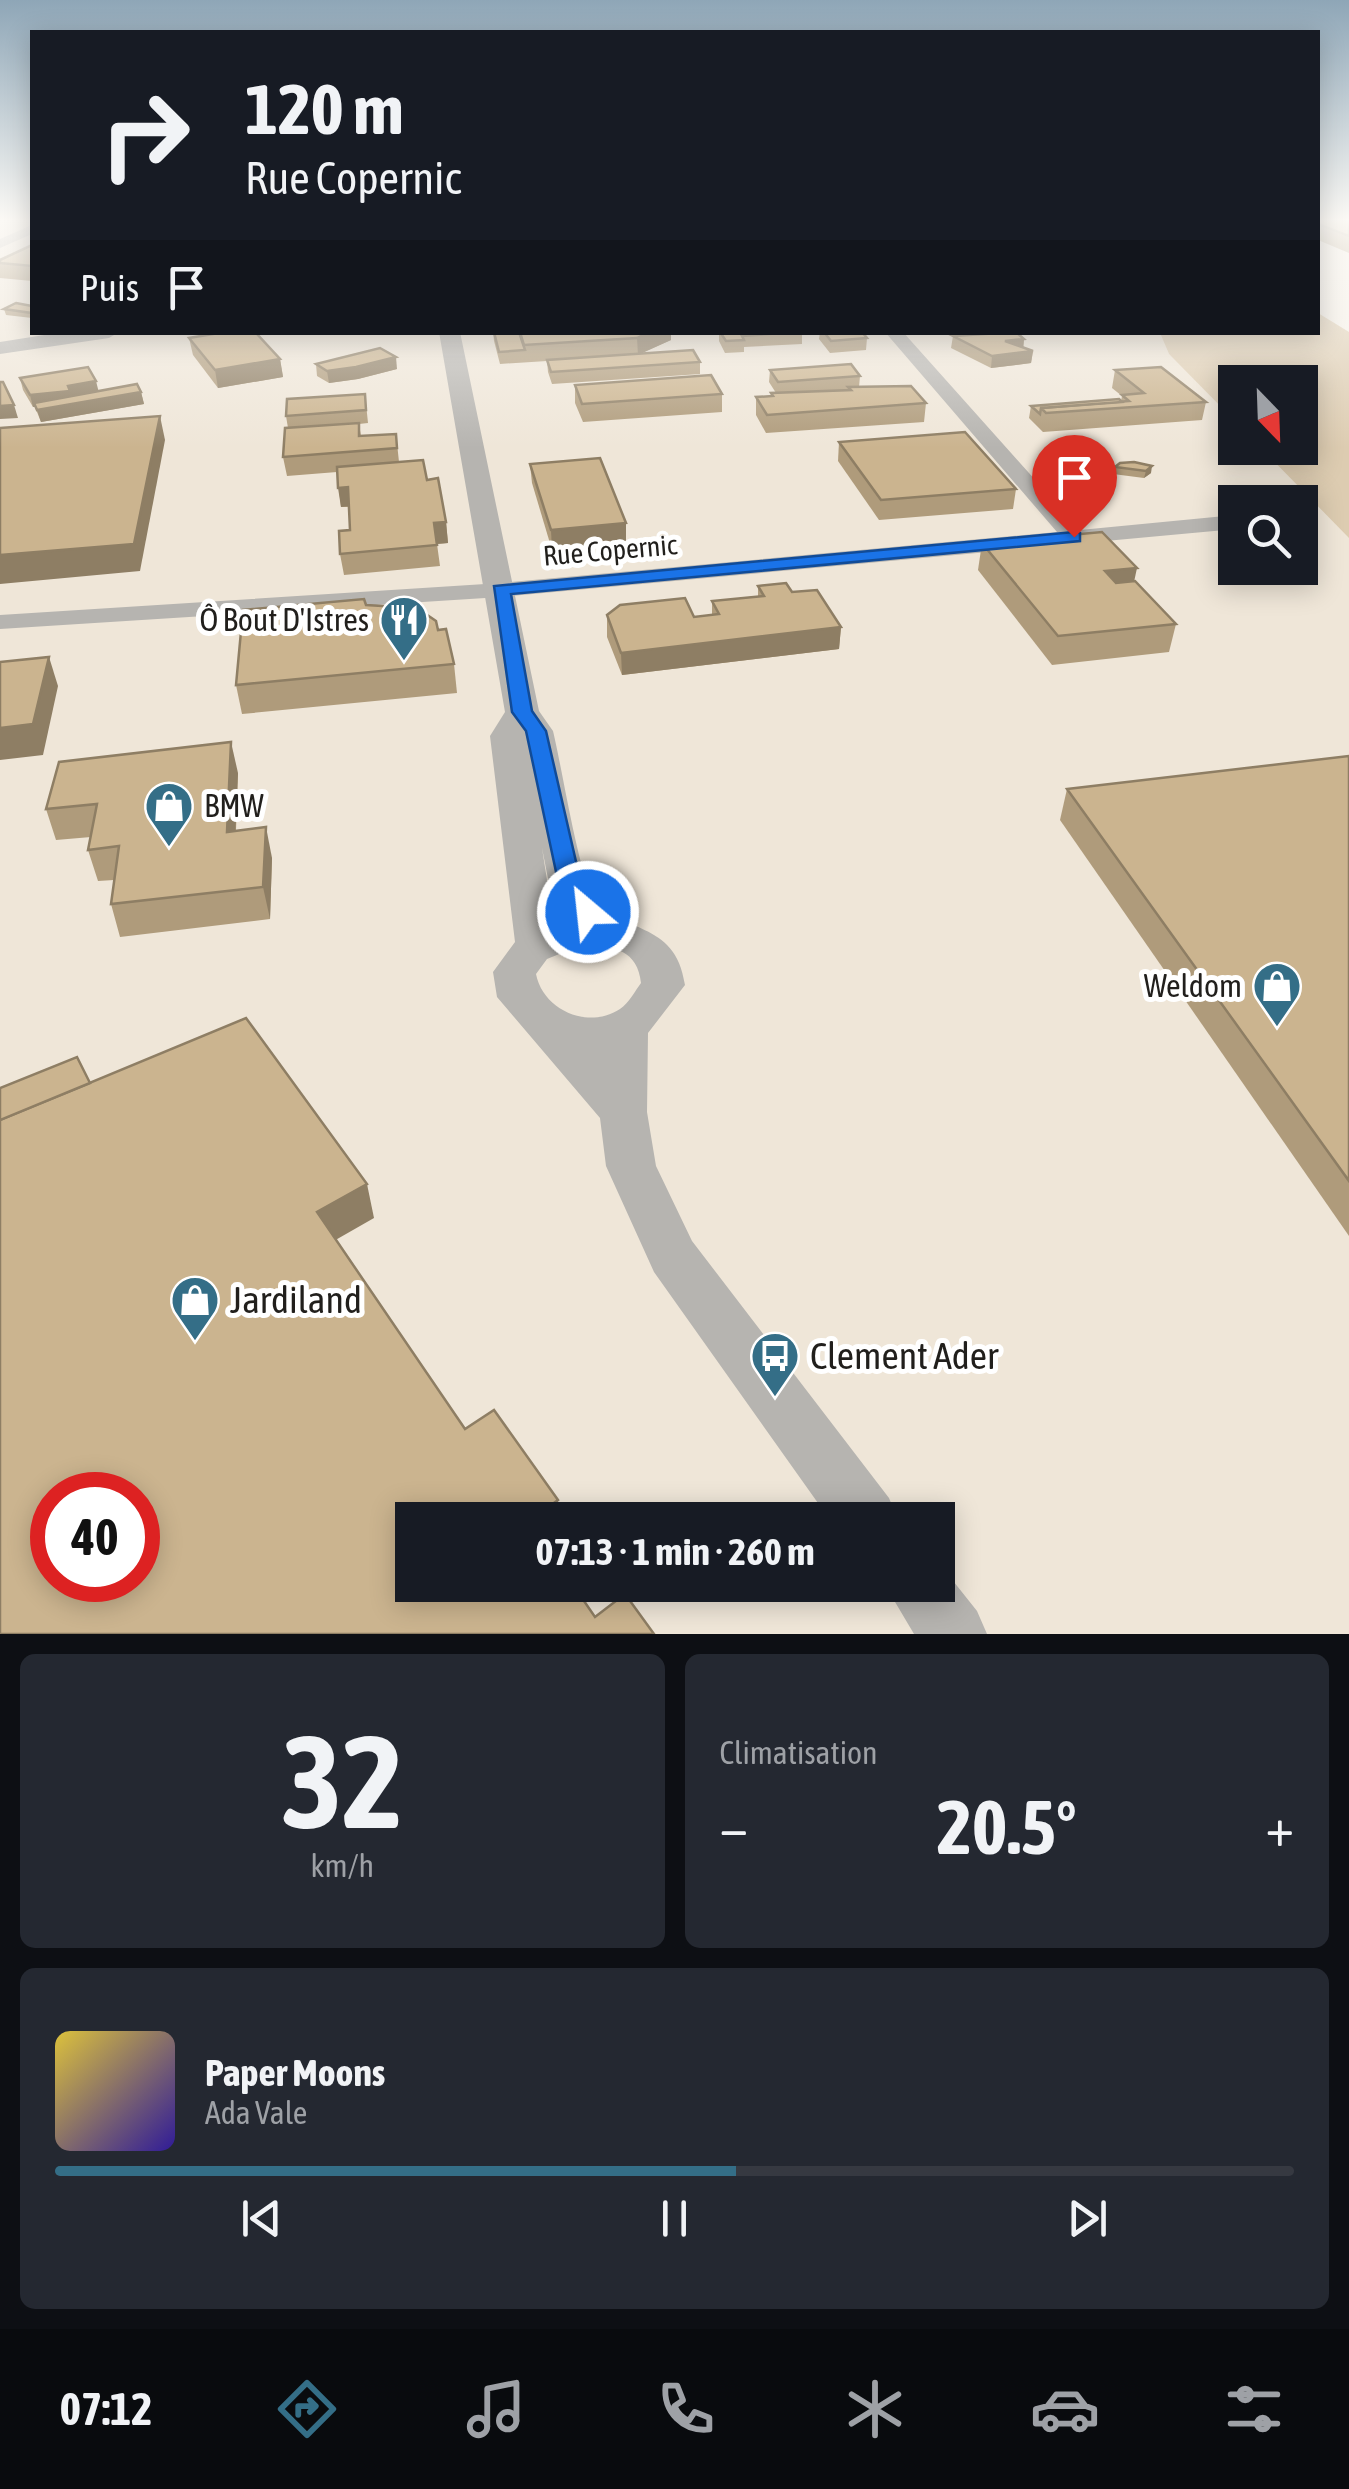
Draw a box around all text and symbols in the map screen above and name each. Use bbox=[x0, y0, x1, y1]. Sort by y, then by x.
text: 120 m bbox=[245, 69, 404, 149]
icon: right bbox=[80, 70, 210, 200]
text: Rue Copernic bbox=[245, 152, 461, 204]
icon: arrive bbox=[159, 260, 214, 315]
text: Puis bbox=[80, 266, 139, 309]
north arrow bbox=[1218, 365, 1318, 465]
map controls bbox=[1218, 365, 1318, 585]
pin bbox=[1032, 435, 1117, 538]
icon: arrive bbox=[1047, 450, 1102, 505]
button: search bbox=[1218, 485, 1318, 585]
street label: Rue Copernic bbox=[542, 528, 679, 572]
restaurant icon: Ô Bout D'Istres bbox=[378, 594, 430, 662]
place label: Ô Bout D'Istres bbox=[200, 601, 369, 638]
shop icon: BMW bbox=[143, 780, 195, 848]
place label: BMW bbox=[204, 787, 265, 824]
position arrow bbox=[536, 860, 640, 964]
shop icon: Weldom bbox=[1251, 960, 1303, 1028]
place label: Weldom bbox=[1144, 967, 1242, 1004]
shop icon: Jardiland bbox=[169, 1274, 221, 1342]
place label: Jardiland bbox=[230, 1278, 362, 1321]
bus stop icon: Clement Ader bbox=[749, 1330, 801, 1398]
place label: Clement Ader bbox=[810, 1334, 999, 1377]
speed limit sign: 40 bbox=[30, 1472, 160, 1602]
text: 07:13 · 1 min · 260 m bbox=[535, 1530, 815, 1573]
text: 32 bbox=[281, 1707, 403, 1856]
text: Climatisation bbox=[720, 1734, 878, 1771]
text: 20.5° bbox=[937, 1784, 1077, 1870]
text: − bbox=[720, 1795, 748, 1858]
text: + bbox=[1265, 1795, 1294, 1858]
text: km/h bbox=[311, 1847, 374, 1884]
text: Paper Moons bbox=[205, 2051, 385, 2094]
text: Ada Vale bbox=[205, 2094, 307, 2131]
icon: previous bbox=[234, 2191, 289, 2246]
icon: pause bbox=[647, 2191, 702, 2246]
icon: next bbox=[1060, 2191, 1115, 2246]
icon: directions bbox=[272, 2374, 342, 2444]
icon: music bbox=[461, 2374, 531, 2444]
icon: phone bbox=[651, 2374, 721, 2444]
icon: climate bbox=[840, 2374, 910, 2444]
icon: car bbox=[1030, 2374, 1100, 2444]
icon: filters bbox=[1219, 2374, 1289, 2444]
text: 07:12 bbox=[60, 2383, 152, 2435]

